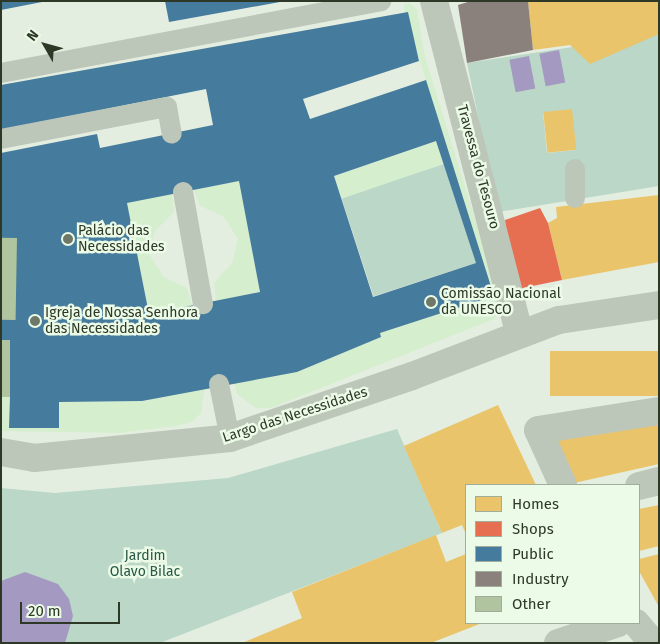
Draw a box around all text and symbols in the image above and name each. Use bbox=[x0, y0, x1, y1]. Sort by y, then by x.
north arrow bbox=[20, 20, 70, 70]
text: N bbox=[23, 27, 42, 44]
street label: Travessa do Tesouro bbox=[453, 103, 503, 231]
place label: Palácio das Necessidades bbox=[78, 223, 165, 256]
marker: Palácio das Necessidades bbox=[62, 233, 74, 245]
place label: Comissão Nacional da UNESCO bbox=[441, 286, 561, 318]
marker: Comissão Nacional da UNESCO bbox=[425, 296, 437, 308]
place label: Igreja de Nossa Senhora das Necessidades bbox=[45, 305, 198, 338]
marker: Igreja de Nossa Senhora das Necessidades bbox=[29, 315, 41, 327]
street label: Largo das Necessidades bbox=[220, 384, 370, 446]
legend bbox=[465, 484, 640, 624]
text: Homes bbox=[512, 495, 559, 513]
text: Shops bbox=[512, 520, 554, 538]
text: Public bbox=[512, 545, 554, 563]
park label: Jardim Olavo Bilac bbox=[110, 548, 180, 580]
text: Industry bbox=[512, 570, 569, 588]
scale bar bbox=[22, 592, 122, 624]
text: Other bbox=[512, 595, 551, 613]
text: 20 m bbox=[28, 602, 61, 620]

